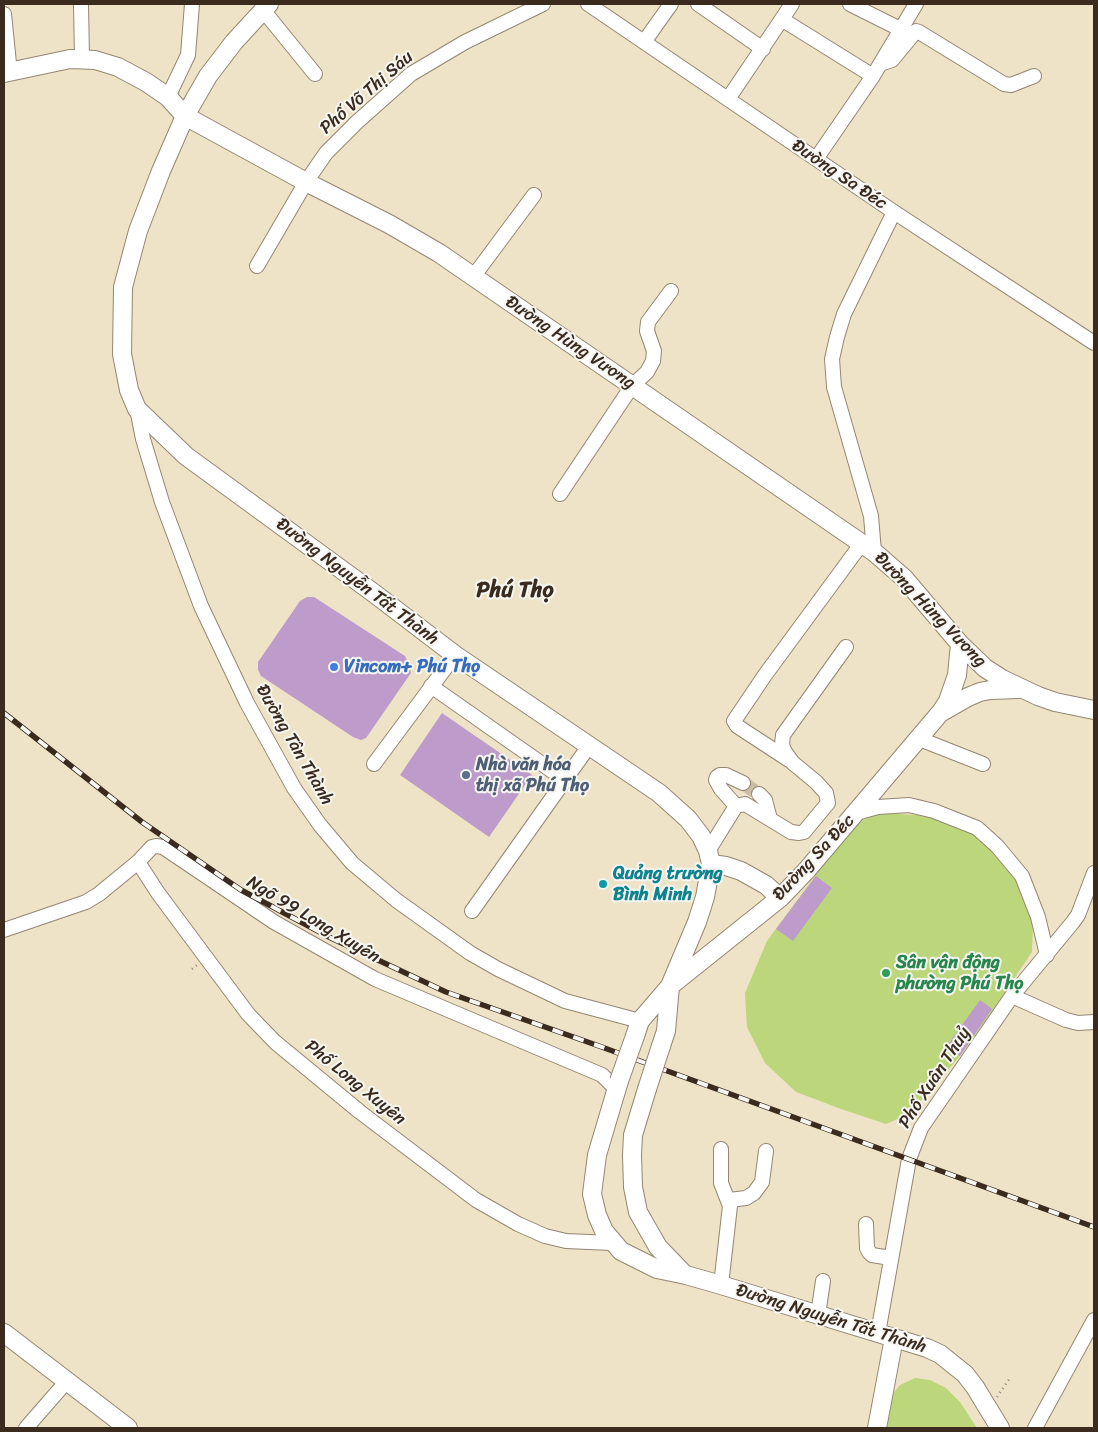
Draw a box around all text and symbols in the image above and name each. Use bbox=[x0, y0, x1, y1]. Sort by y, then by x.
street label: Phố Võ Thị Sáu bbox=[316, 47, 418, 139]
street label: Đường Sa Đéc bbox=[787, 135, 891, 215]
street label: Đường Hùng Vương bbox=[501, 292, 639, 394]
street label: Đường Nguyễn Tất Thành bbox=[272, 514, 442, 650]
street label: Đường Hùng Vương bbox=[869, 548, 991, 672]
district label: Phú Thọ bbox=[476, 578, 554, 604]
place label: Vincom+ Phú Thọ bbox=[344, 656, 480, 678]
marker: Vincom+ Phú Thọ bbox=[328, 661, 340, 673]
street label: Đường Tân Thành bbox=[251, 681, 337, 809]
place label: Nhà văn hóa thị xã Phú Thọ bbox=[476, 754, 589, 796]
marker: Nhà văn hóa thị xã Phú Thọ bbox=[460, 769, 472, 781]
street label: Đường Sa Đéc bbox=[769, 810, 859, 906]
place label: Quảng trường Bình Minh bbox=[613, 863, 723, 906]
street label: Ngõ 99 Long Xuyên bbox=[243, 872, 383, 968]
marker: Quảng trường Bình Minh bbox=[597, 878, 609, 890]
place label: Sân vận động phường Phú Thọ bbox=[896, 952, 1023, 994]
marker: Sân vận động phường Phú Thọ bbox=[880, 967, 892, 979]
street label: Phố Xuân Thuỷ bbox=[894, 1023, 976, 1133]
street label: Phố Long Xuyên bbox=[300, 1036, 410, 1130]
street label: Đường Nguyễn Tất Thành bbox=[733, 1280, 929, 1358]

